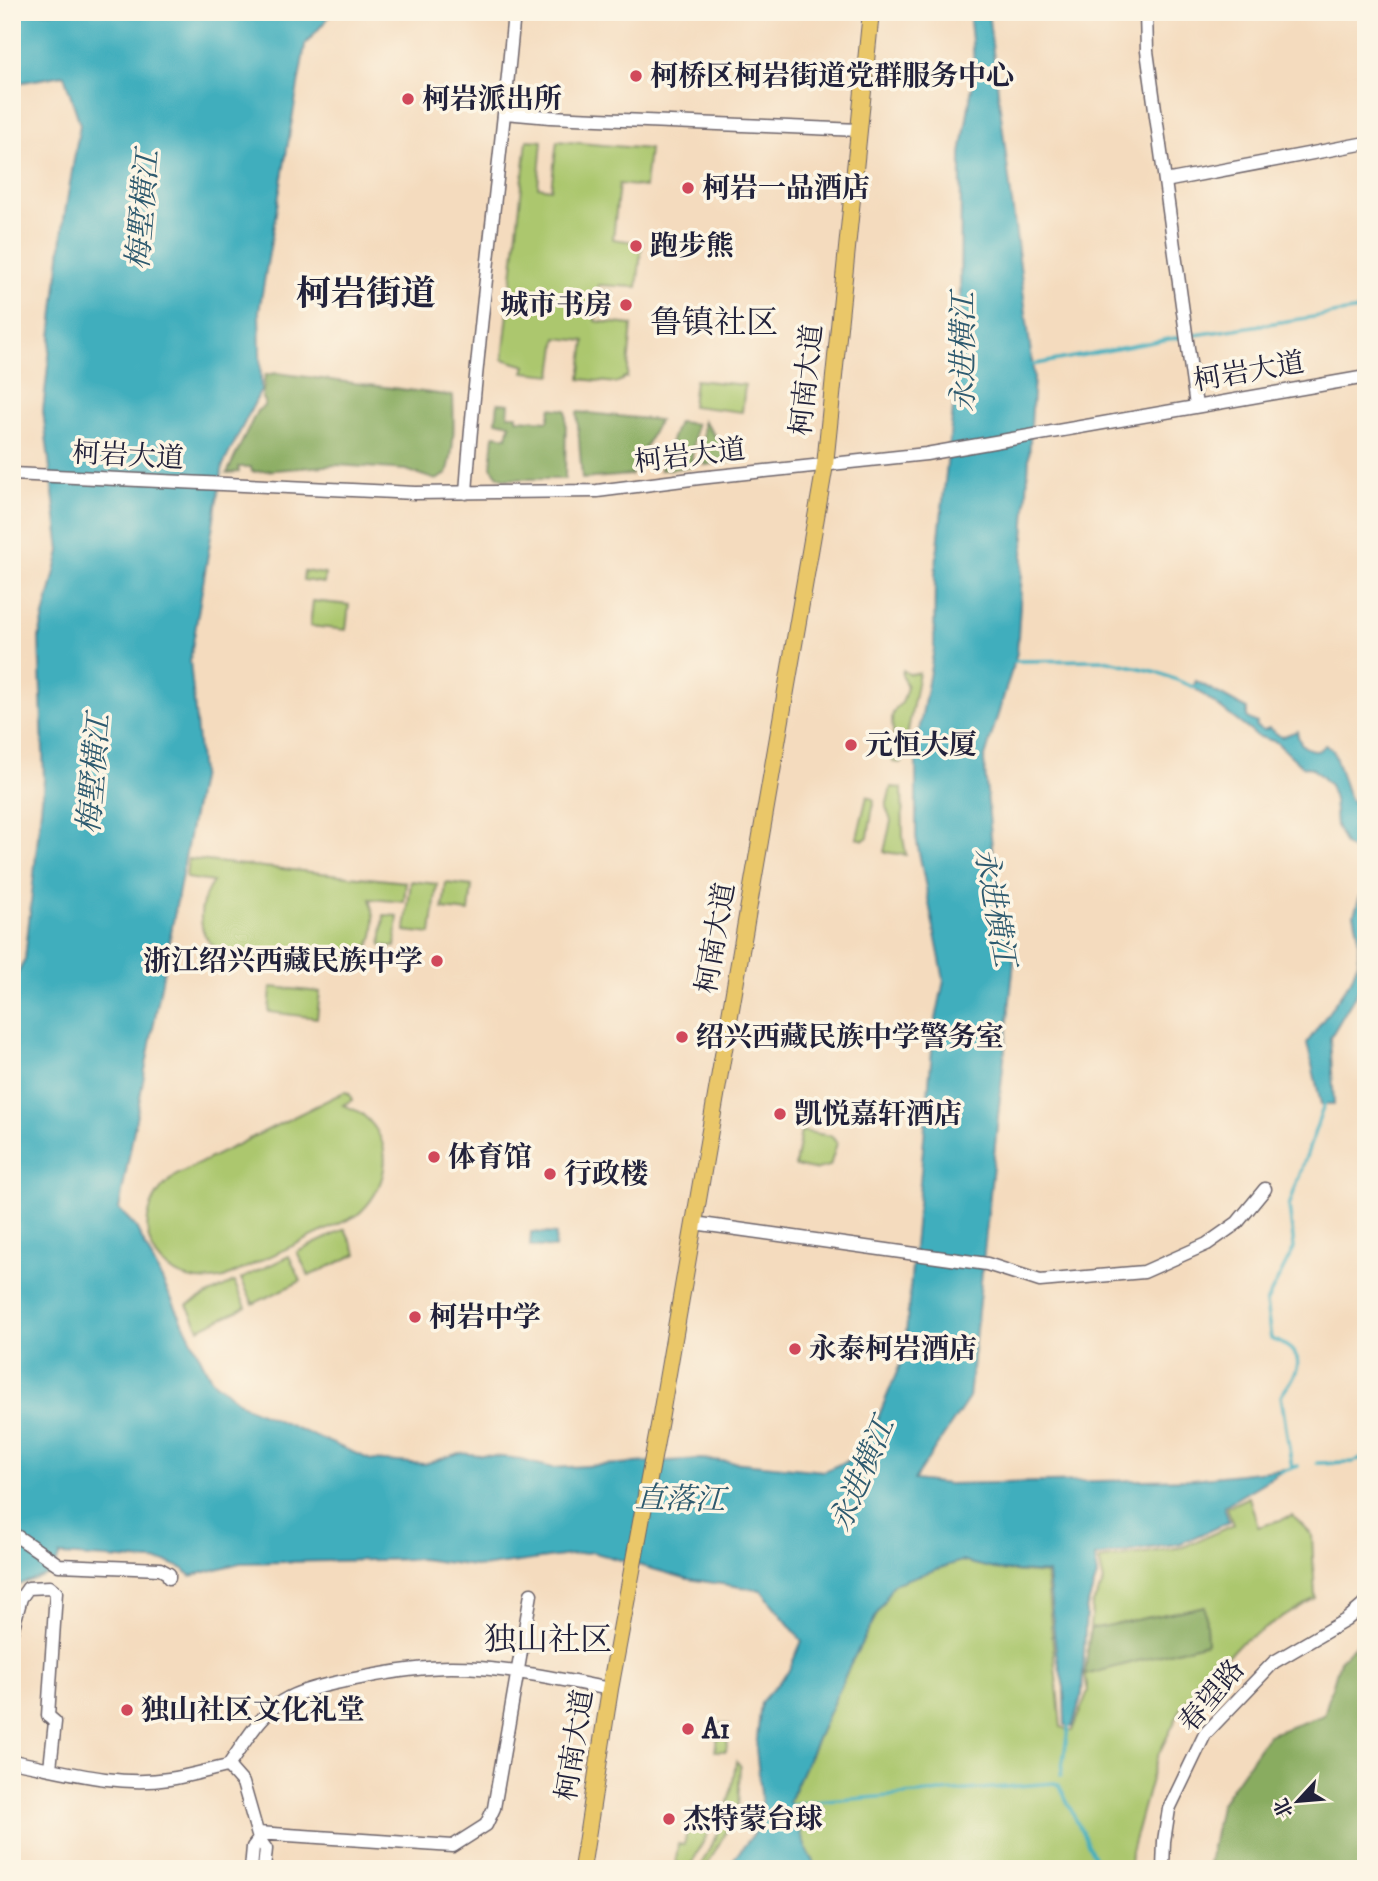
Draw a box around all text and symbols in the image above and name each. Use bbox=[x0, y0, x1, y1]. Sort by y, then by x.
place label: 柯桥区柯岩街道党群服务中心 bbox=[650, 59, 1014, 94]
marker: 柯桥区柯岩街道党群服务中心 bbox=[628, 68, 644, 84]
place label: 柯岩派出所 bbox=[422, 82, 562, 117]
marker: 柯岩派出所 bbox=[400, 91, 416, 107]
water label: 梅墅横江 bbox=[120, 145, 168, 271]
place label: 柯岩一品酒店 bbox=[702, 171, 870, 206]
marker: 柯岩一品酒店 bbox=[680, 180, 696, 196]
place label: 跑步熊 bbox=[650, 229, 734, 264]
marker: 跑步熊 bbox=[628, 238, 644, 254]
district label: 柯岩街道 bbox=[296, 273, 436, 317]
place label: 城市书房 bbox=[500, 288, 612, 323]
water label: 永进横江 bbox=[946, 288, 983, 412]
marker: 城市书房 bbox=[618, 297, 634, 313]
district label: 鲁镇社区 bbox=[650, 304, 778, 344]
street label: 柯南大道 bbox=[784, 322, 830, 438]
street label: 柯岩大道 bbox=[1191, 345, 1307, 399]
street label: 柯岩大道 bbox=[632, 432, 748, 480]
street label: 柯岩大道 bbox=[71, 436, 185, 476]
water label: 梅墅横江 bbox=[71, 709, 119, 835]
place label: 元恒大厦 bbox=[865, 728, 977, 763]
marker: 元恒大厦 bbox=[843, 737, 859, 753]
water label: 永进横江 bbox=[965, 845, 1023, 973]
street label: 柯南大道 bbox=[689, 880, 743, 996]
place label: 浙江绍兴西藏民族中学 bbox=[143, 944, 423, 979]
marker: 浙江绍兴西藏民族中学 bbox=[429, 953, 445, 969]
place label: 绍兴西藏民族中学警务室 bbox=[696, 1020, 1004, 1055]
marker: 绍兴西藏民族中学警务室 bbox=[674, 1029, 690, 1045]
place label: 凯悦嘉轩酒店 bbox=[794, 1097, 962, 1132]
marker: 凯悦嘉轩酒店 bbox=[772, 1106, 788, 1122]
place label: 体育馆 bbox=[448, 1140, 532, 1175]
marker: 体育馆 bbox=[426, 1149, 442, 1165]
place label: 行政楼 bbox=[564, 1157, 648, 1192]
marker: 行政楼 bbox=[542, 1166, 558, 1182]
place label: 柯岩中学 bbox=[429, 1300, 541, 1335]
marker: 柯岩中学 bbox=[407, 1309, 423, 1325]
place label: 永泰柯岩酒店 bbox=[809, 1332, 977, 1367]
marker: 永泰柯岩酒店 bbox=[787, 1341, 803, 1357]
water label: 永进横江 bbox=[823, 1409, 905, 1537]
water label: 直落江 bbox=[634, 1480, 730, 1520]
district label: 独山社区 bbox=[484, 1621, 612, 1661]
street label: 春望路 bbox=[1172, 1653, 1252, 1739]
street label: 柯南大道 bbox=[549, 1687, 601, 1803]
place label: 独山社区文化礼堂 bbox=[141, 1693, 365, 1728]
marker: 独山社区文化礼堂 bbox=[119, 1702, 135, 1718]
place label: A1 bbox=[701, 1712, 730, 1747]
marker: A1 bbox=[680, 1721, 696, 1737]
north arrow bbox=[1262, 1766, 1332, 1836]
text: 北 bbox=[1270, 1794, 1299, 1821]
place label: 杰特蒙台球 bbox=[683, 1802, 823, 1837]
marker: 杰特蒙台球 bbox=[661, 1811, 677, 1827]

